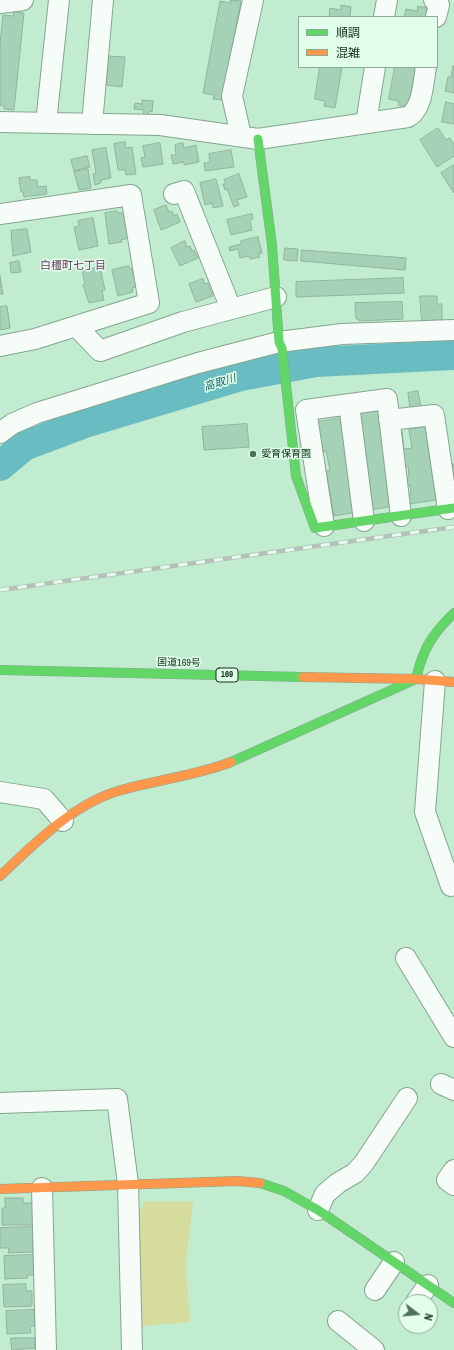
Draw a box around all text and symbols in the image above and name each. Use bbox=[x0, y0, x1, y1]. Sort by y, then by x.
legend bbox=[298, 16, 438, 68]
text: 順調 bbox=[336, 25, 360, 41]
text: 混雑 bbox=[336, 45, 360, 61]
district label: 白橿町七丁目 bbox=[40, 259, 106, 273]
water label: 高取川 bbox=[202, 372, 238, 394]
place label: 愛育保育園 bbox=[261, 448, 311, 460]
marker: 愛育保育園 bbox=[248, 449, 258, 459]
street label: 国道169号 bbox=[157, 657, 201, 669]
road number: 169 bbox=[216, 668, 238, 682]
north arrow bbox=[398, 1294, 438, 1334]
text: N bbox=[421, 1312, 436, 1322]

